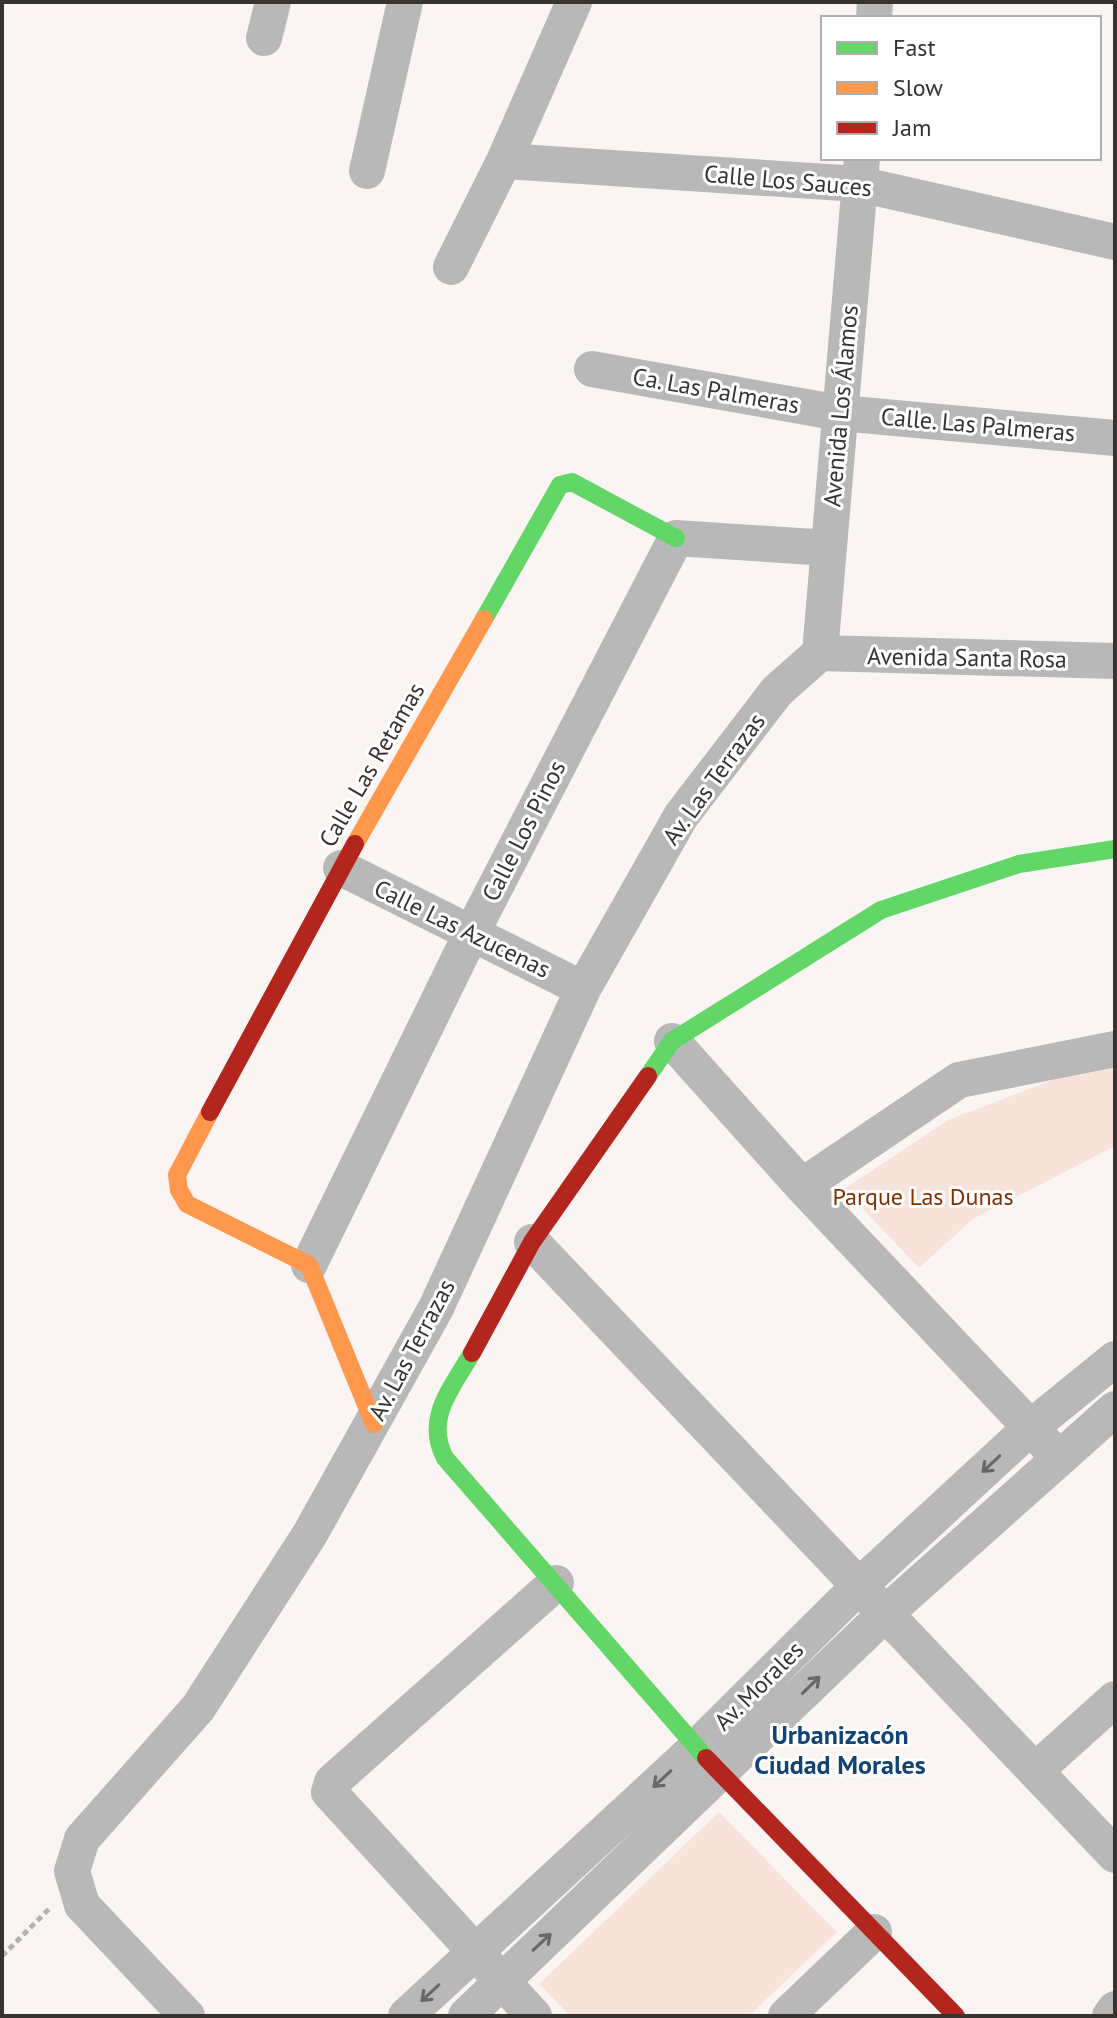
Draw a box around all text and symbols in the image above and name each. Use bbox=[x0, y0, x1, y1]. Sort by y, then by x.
legend bbox=[821, 16, 1101, 160]
text: Fast bbox=[893, 32, 936, 63]
text: Slow bbox=[893, 72, 943, 103]
text: Jam bbox=[892, 112, 931, 143]
street label: Calle Los Sauces bbox=[703, 158, 873, 203]
street label: Avenida Los Álamos bbox=[816, 304, 865, 508]
street label: Ca. Las Palmeras bbox=[630, 361, 802, 420]
street label: Calle. Las Palmeras bbox=[880, 401, 1076, 448]
street label: Avenida Santa Rosa bbox=[867, 640, 1067, 675]
street label: Calle Las Retamas bbox=[312, 677, 431, 853]
street label: Av. Las Terrazas bbox=[655, 707, 772, 851]
street label: Calle Los Pinos bbox=[475, 755, 572, 906]
street label: Calle Las Azucenas bbox=[369, 872, 555, 985]
park label: Parque Las Dunas bbox=[832, 1181, 1014, 1212]
street label: Av. Las Terrazas bbox=[361, 1274, 462, 1426]
one-way arrow bbox=[982, 1454, 1002, 1472]
street label: Av. Morales bbox=[707, 1634, 810, 1737]
one-way arrow bbox=[801, 1676, 821, 1695]
district label: Urbanizacón Ciudad Morales bbox=[754, 1718, 926, 1781]
one-way arrow bbox=[652, 1769, 673, 1788]
one-way arrow bbox=[532, 1933, 552, 1952]
one-way arrow bbox=[420, 1984, 440, 2003]

